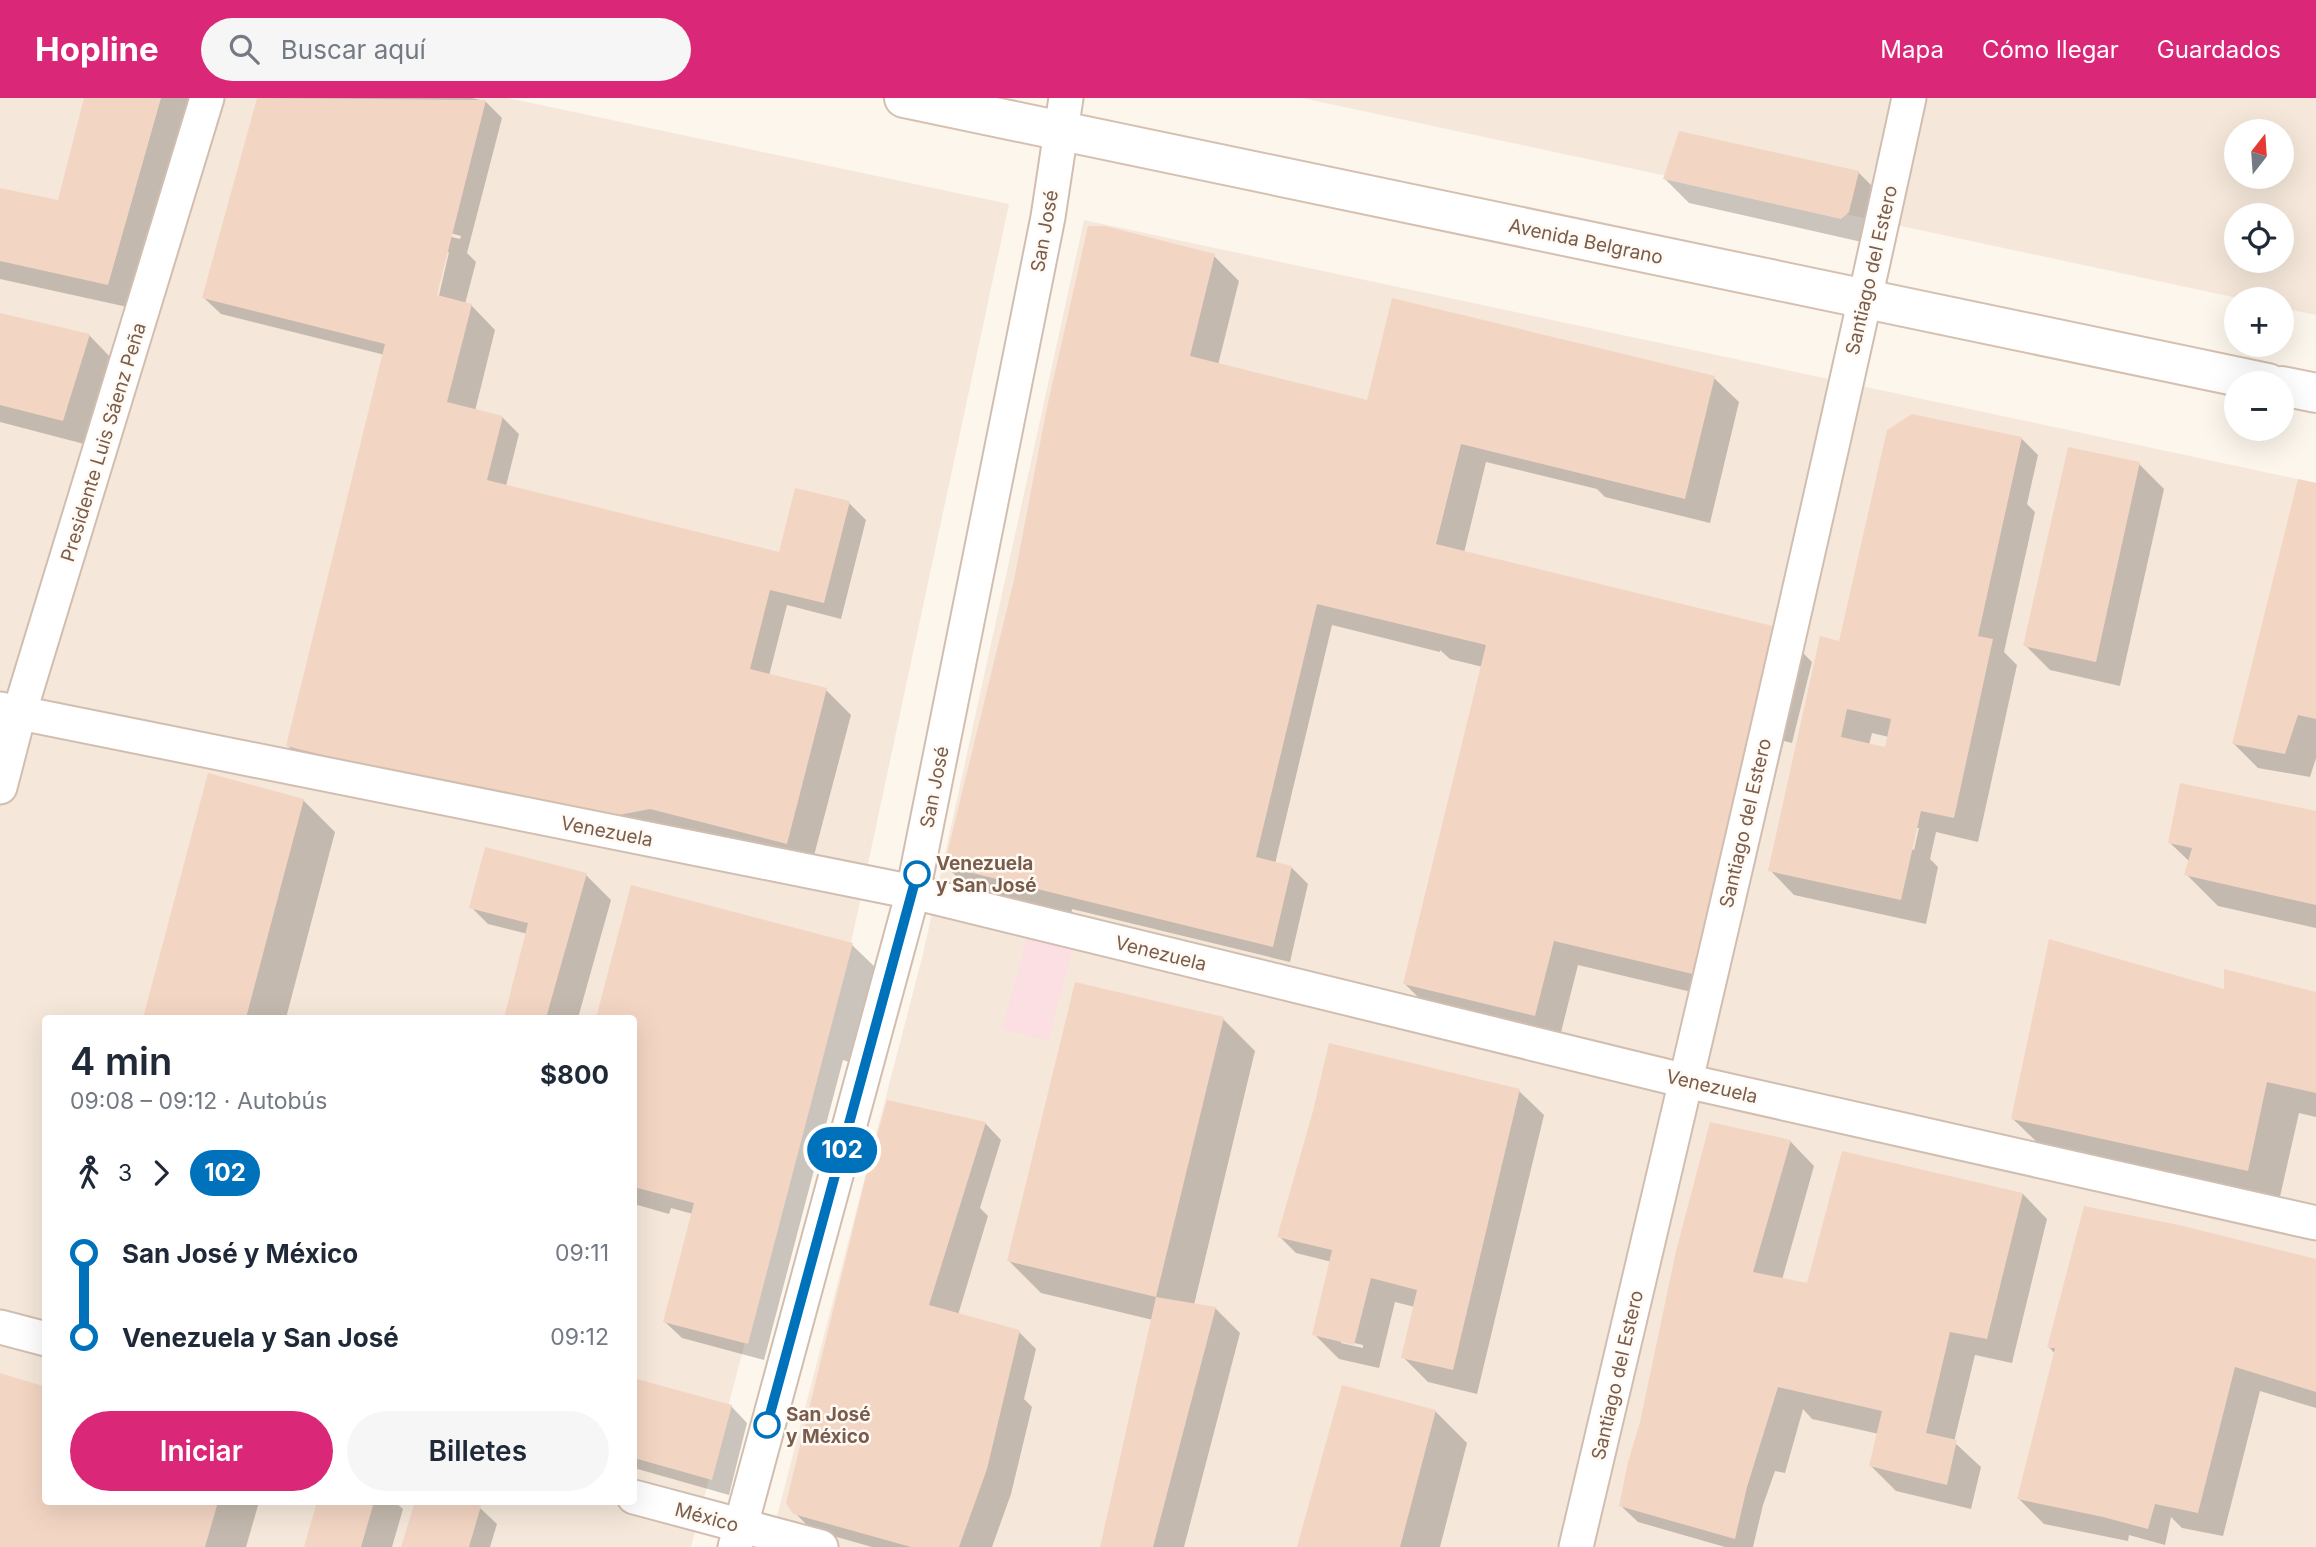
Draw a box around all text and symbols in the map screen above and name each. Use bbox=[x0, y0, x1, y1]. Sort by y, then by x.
search box bbox=[201, 18, 691, 81]
text: Hopline bbox=[35, 29, 159, 69]
icon: search bbox=[225, 30, 263, 68]
text: Buscar aquí bbox=[281, 34, 426, 65]
text: Mapa bbox=[1880, 35, 1944, 64]
text: Cómo llegar bbox=[1982, 35, 2119, 64]
text: Guardados bbox=[2157, 35, 2281, 64]
north arrow bbox=[2224, 119, 2294, 189]
map controls bbox=[2224, 119, 2294, 441]
street label: Santiago del Estero bbox=[1841, 183, 1902, 357]
street label: San José bbox=[1026, 188, 1063, 274]
button: locate bbox=[2224, 203, 2294, 273]
street label: Avenida Belgrano bbox=[1507, 214, 1665, 269]
button: + bbox=[2224, 287, 2294, 357]
street label: Presidente Luis Sáenz Peña bbox=[56, 320, 151, 565]
button: − bbox=[2224, 371, 2294, 441]
street label: Santiago del Estero bbox=[1715, 736, 1776, 910]
street label: San José bbox=[915, 744, 954, 830]
street label: Venezuela bbox=[559, 811, 655, 852]
place label: Venezuela y San José bbox=[936, 852, 1036, 897]
marker: Venezuela y San José bbox=[904, 861, 930, 887]
street label: Venezuela bbox=[1113, 931, 1209, 976]
text: 4 min bbox=[70, 1038, 172, 1084]
text: $800 bbox=[540, 1059, 609, 1090]
street label: Venezuela bbox=[1664, 1065, 1760, 1108]
text: 09:08 – 09:12 · Autobús bbox=[70, 1087, 327, 1115]
line badge: 102 bbox=[802, 1127, 882, 1173]
text: 102 bbox=[821, 1135, 863, 1164]
icon: walk bbox=[70, 1154, 108, 1192]
icon: forward bbox=[142, 1154, 180, 1192]
text: 102 bbox=[204, 1158, 246, 1187]
text: 3 bbox=[118, 1159, 132, 1187]
text: San José y México bbox=[122, 1238, 358, 1269]
text: 09:11 bbox=[555, 1239, 609, 1267]
street label: Santiago del Estero bbox=[1587, 1288, 1648, 1462]
text: Venezuela y San José bbox=[122, 1322, 399, 1353]
text: 09:12 bbox=[550, 1323, 609, 1351]
place label: San José y México bbox=[786, 1403, 871, 1448]
button: Iniciar bbox=[70, 1411, 333, 1491]
button: Billetes bbox=[347, 1411, 609, 1491]
marker: San José y México bbox=[754, 1412, 780, 1438]
street label: México bbox=[672, 1498, 741, 1537]

